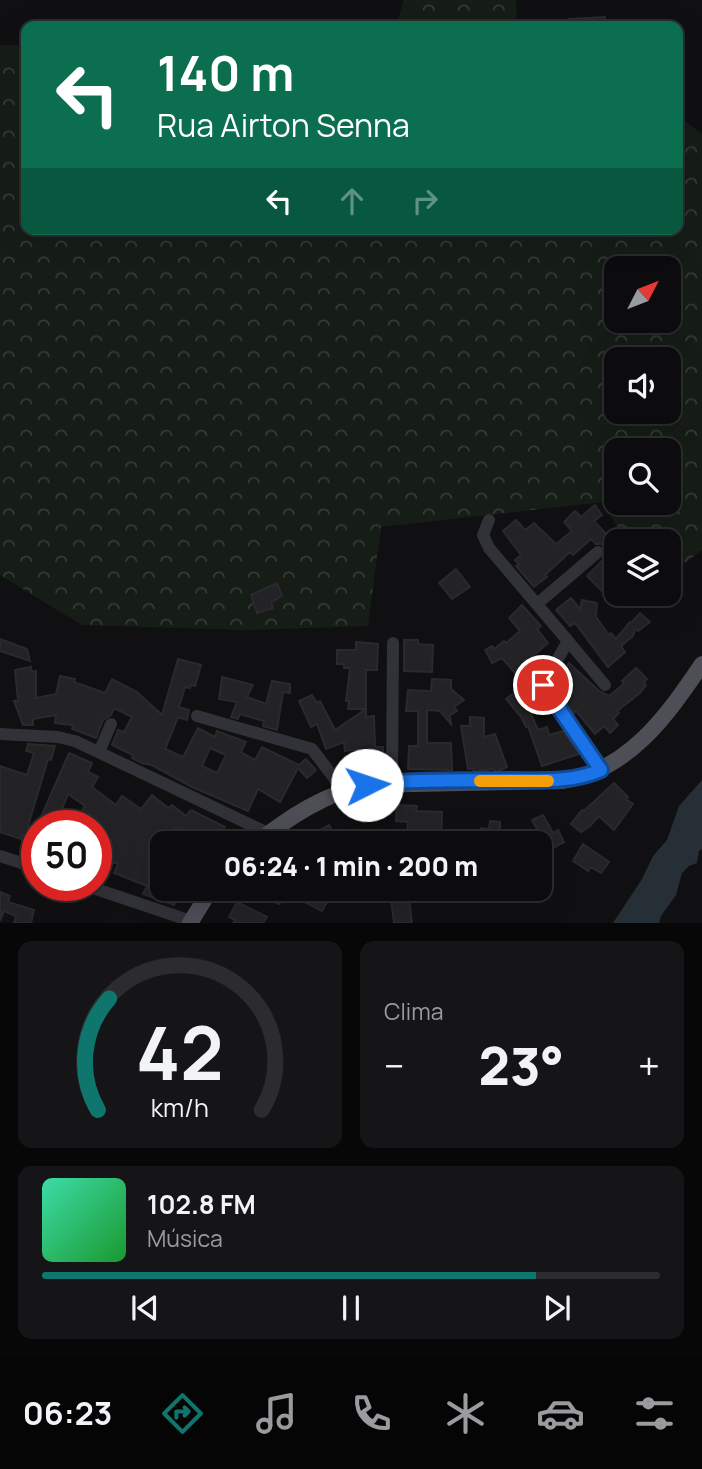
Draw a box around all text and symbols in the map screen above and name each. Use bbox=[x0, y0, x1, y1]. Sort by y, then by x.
text: 140 m bbox=[157, 39, 294, 106]
icon: left bbox=[42, 49, 133, 140]
text: Rua Airton Senna bbox=[157, 103, 410, 147]
icon: left bbox=[260, 182, 298, 220]
icon: ahead bbox=[333, 182, 371, 220]
icon: right bbox=[406, 182, 444, 220]
north arrow bbox=[604, 256, 681, 332]
map controls bbox=[604, 256, 681, 606]
button: sound bbox=[604, 347, 681, 424]
button: search bbox=[604, 438, 681, 515]
button: layers bbox=[604, 529, 681, 606]
pin bbox=[513, 655, 573, 715]
icon: arrive bbox=[524, 666, 562, 704]
position arrow bbox=[330, 748, 404, 822]
speed limit sign: 50 bbox=[21, 810, 112, 901]
text: 06:24 · 1 min · 200 m bbox=[224, 848, 478, 884]
text: Clima bbox=[384, 995, 443, 1027]
text: 42 bbox=[136, 1003, 224, 1103]
text: 23° bbox=[479, 1030, 564, 1101]
text: − bbox=[384, 1039, 405, 1091]
text: + bbox=[638, 1039, 660, 1091]
text: km/h bbox=[151, 1090, 209, 1125]
text: 102.8 FM bbox=[147, 1186, 256, 1222]
text: Música bbox=[147, 1222, 223, 1254]
icon: previous bbox=[126, 1289, 164, 1327]
icon: pause bbox=[332, 1289, 370, 1327]
icon: next bbox=[538, 1289, 576, 1327]
icon: directions bbox=[158, 1389, 207, 1438]
icon: music bbox=[252, 1389, 301, 1438]
icon: phone bbox=[347, 1389, 396, 1438]
icon: climate bbox=[441, 1389, 490, 1438]
icon: car bbox=[536, 1389, 585, 1438]
icon: filters bbox=[630, 1389, 679, 1438]
text: 06:23 bbox=[23, 1391, 112, 1435]

